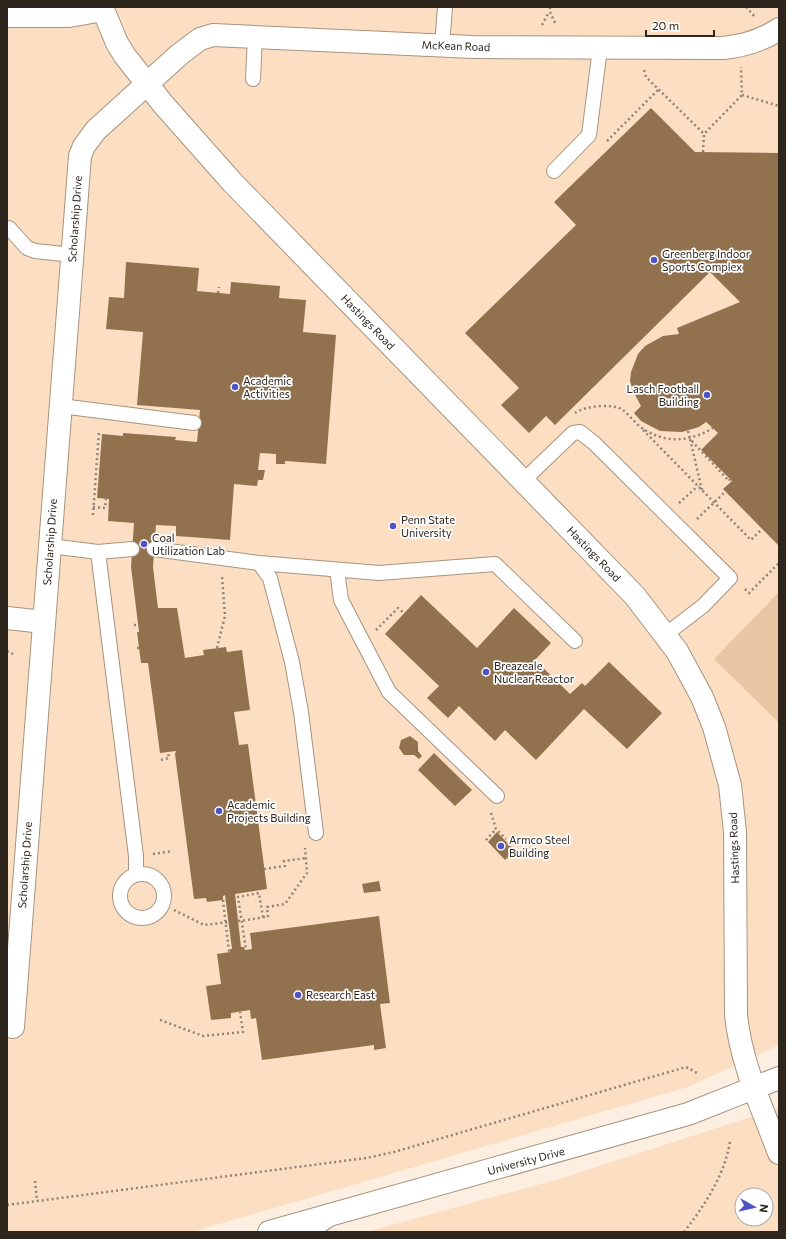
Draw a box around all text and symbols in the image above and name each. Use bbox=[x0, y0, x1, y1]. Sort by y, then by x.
scale bar bbox=[646, 12, 714, 38]
text: 20 m bbox=[652, 18, 679, 32]
street label: McKean Road bbox=[422, 38, 491, 53]
street label: Scholarship Drive bbox=[65, 175, 84, 263]
place label: Greenberg Indoor Sports Complex bbox=[662, 247, 751, 273]
marker: Greenberg Indoor Sports Complex bbox=[649, 255, 659, 265]
street label: Hastings Road bbox=[339, 291, 398, 352]
place label: Academic Activities bbox=[243, 374, 292, 400]
marker: Academic Activities bbox=[230, 382, 240, 392]
place label: Lasch Football Building bbox=[627, 382, 699, 408]
marker: Lasch Football Building bbox=[702, 390, 712, 400]
street label: Scholarship Drive bbox=[40, 498, 59, 586]
place label: Penn State University bbox=[401, 513, 455, 539]
marker: Penn State University bbox=[388, 521, 398, 531]
street label: Hastings Road bbox=[565, 523, 624, 584]
place label: Coal Utilization Lab bbox=[152, 531, 225, 557]
marker: Coal Utilization Lab bbox=[139, 539, 149, 549]
place label: Breazeale Nuclear Reactor bbox=[494, 659, 575, 685]
marker: Breazeale Nuclear Reactor bbox=[481, 667, 491, 677]
place label: Academic Projects Building bbox=[227, 798, 311, 824]
marker: Academic Projects Building bbox=[214, 806, 224, 816]
street label: Hastings Road bbox=[726, 812, 741, 884]
street label: Scholarship Drive bbox=[15, 821, 34, 909]
place label: Armco Steel Building bbox=[509, 833, 570, 859]
marker: Armco Steel Building bbox=[496, 841, 506, 851]
place label: Research East bbox=[306, 988, 376, 1001]
marker: Research East bbox=[293, 990, 303, 1000]
street label: University Drive bbox=[486, 1144, 566, 1177]
north arrow bbox=[734, 1187, 774, 1227]
text: N bbox=[757, 1203, 771, 1213]

